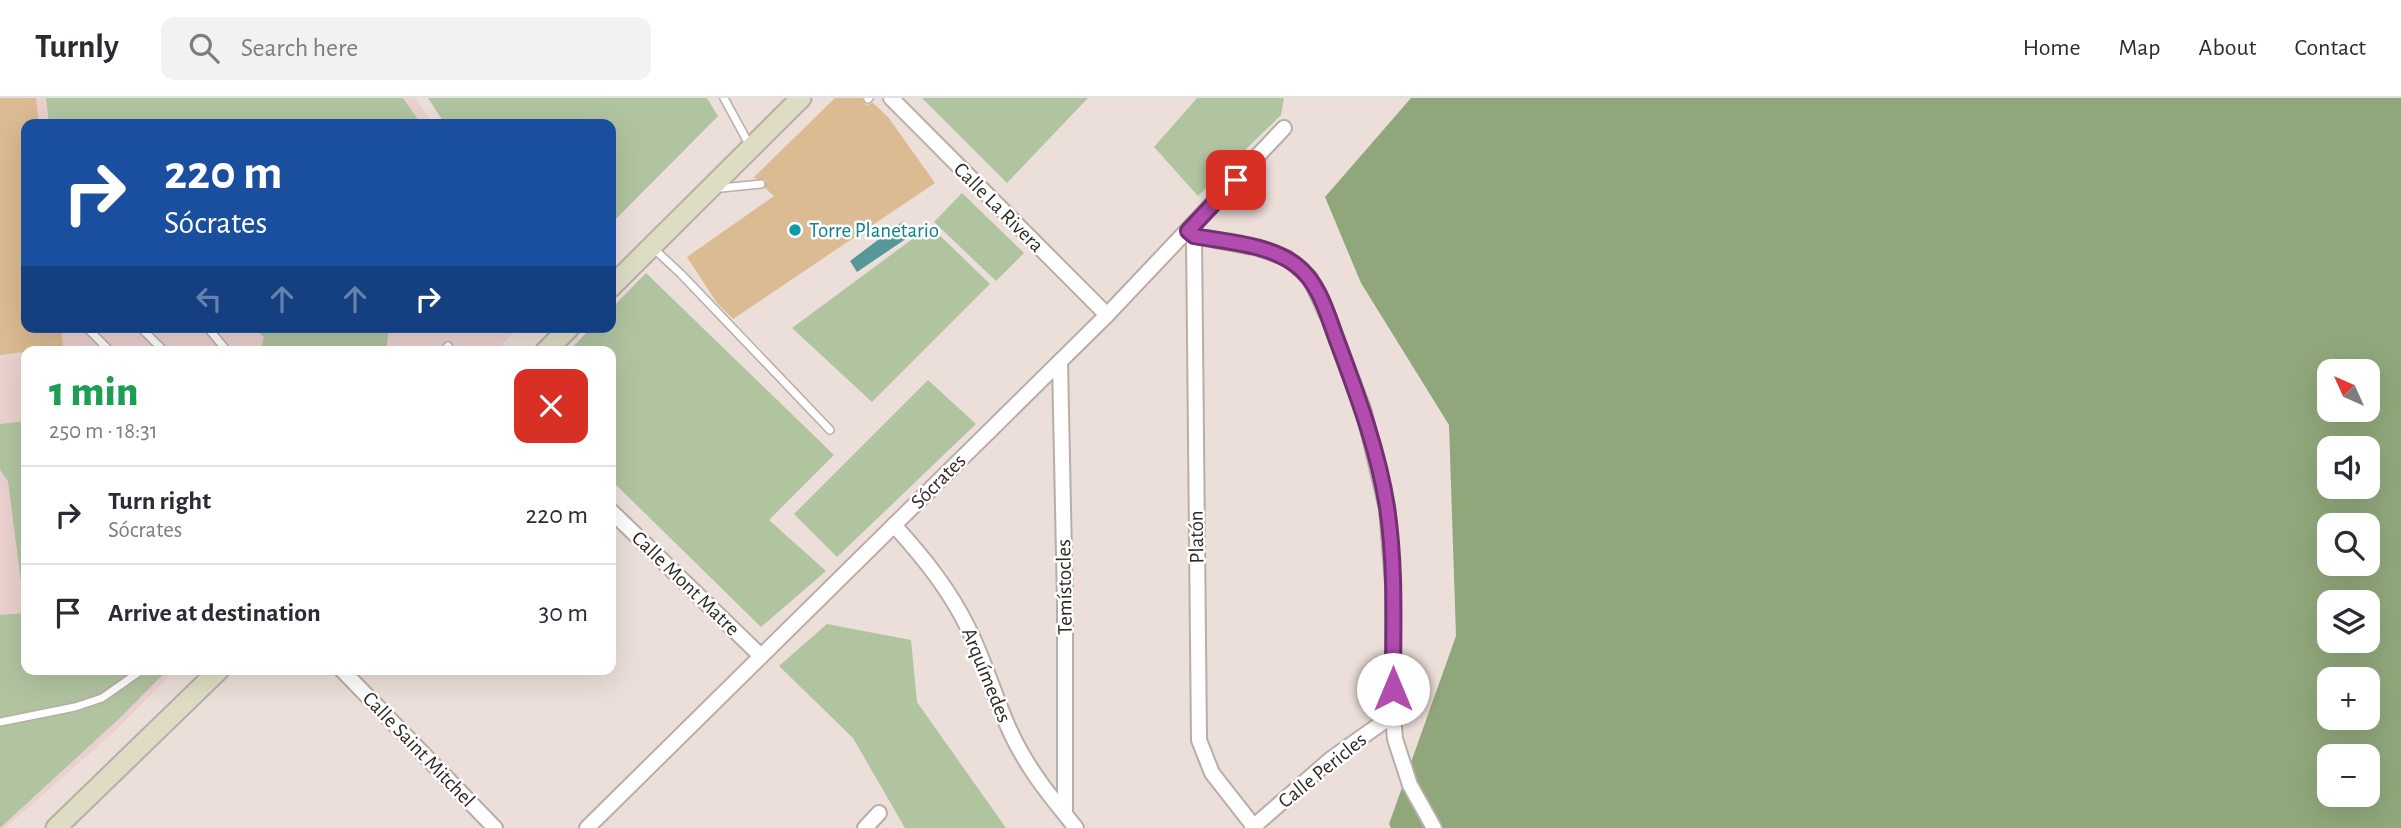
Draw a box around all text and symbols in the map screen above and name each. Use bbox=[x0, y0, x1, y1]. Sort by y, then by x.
search box bbox=[161, 17, 651, 80]
icon: search bbox=[185, 29, 223, 67]
text: Turnly bbox=[35, 31, 119, 64]
text: Search here bbox=[241, 35, 358, 61]
text: Home bbox=[2023, 36, 2081, 60]
text: Map bbox=[2119, 36, 2161, 60]
text: About bbox=[2199, 36, 2256, 60]
text: Contact bbox=[2294, 36, 2366, 60]
icon: right bbox=[49, 147, 140, 238]
text: 220 m bbox=[164, 149, 283, 198]
pin bbox=[1206, 150, 1266, 210]
street label: Calle La Rivera bbox=[950, 158, 1048, 256]
icon: arrive bbox=[1217, 161, 1255, 199]
text: Sócrates bbox=[164, 207, 267, 239]
place label: Torre Planetario bbox=[809, 220, 939, 241]
marker: Torre Planetario bbox=[787, 222, 803, 238]
icon: left bbox=[190, 280, 228, 318]
icon: ahead bbox=[263, 280, 301, 318]
icon: ahead bbox=[336, 280, 374, 318]
icon: right bbox=[409, 280, 447, 318]
north arrow bbox=[2317, 359, 2380, 422]
map controls bbox=[2317, 359, 2380, 807]
button: close bbox=[514, 369, 588, 443]
text: 1 min bbox=[49, 371, 138, 413]
text: 250 m · 18:31 bbox=[49, 420, 158, 443]
button: sound bbox=[2317, 436, 2380, 499]
street label: Sócrates bbox=[907, 450, 970, 513]
text: Turn right bbox=[108, 488, 211, 514]
icon: right bbox=[49, 496, 87, 534]
text: 220 m bbox=[526, 502, 588, 528]
street label: Platón bbox=[1186, 510, 1207, 564]
button: search bbox=[2317, 513, 2380, 576]
text: Sócrates bbox=[108, 519, 182, 542]
street label: Calle Mont Matre bbox=[628, 527, 744, 640]
street label: Temístocles bbox=[1053, 539, 1076, 635]
button: layers bbox=[2317, 590, 2380, 653]
icon: arrive bbox=[49, 594, 87, 632]
text: Arrive at destination bbox=[108, 600, 321, 626]
text: 30 m bbox=[538, 600, 588, 626]
street label: Arquímedes bbox=[958, 625, 1015, 725]
position arrow bbox=[1356, 652, 1430, 726]
button: + bbox=[2317, 667, 2380, 730]
street label: Calle Saint Mitchel bbox=[359, 688, 479, 811]
street label: Calle Pericles bbox=[1274, 729, 1370, 812]
button: − bbox=[2317, 744, 2380, 807]

